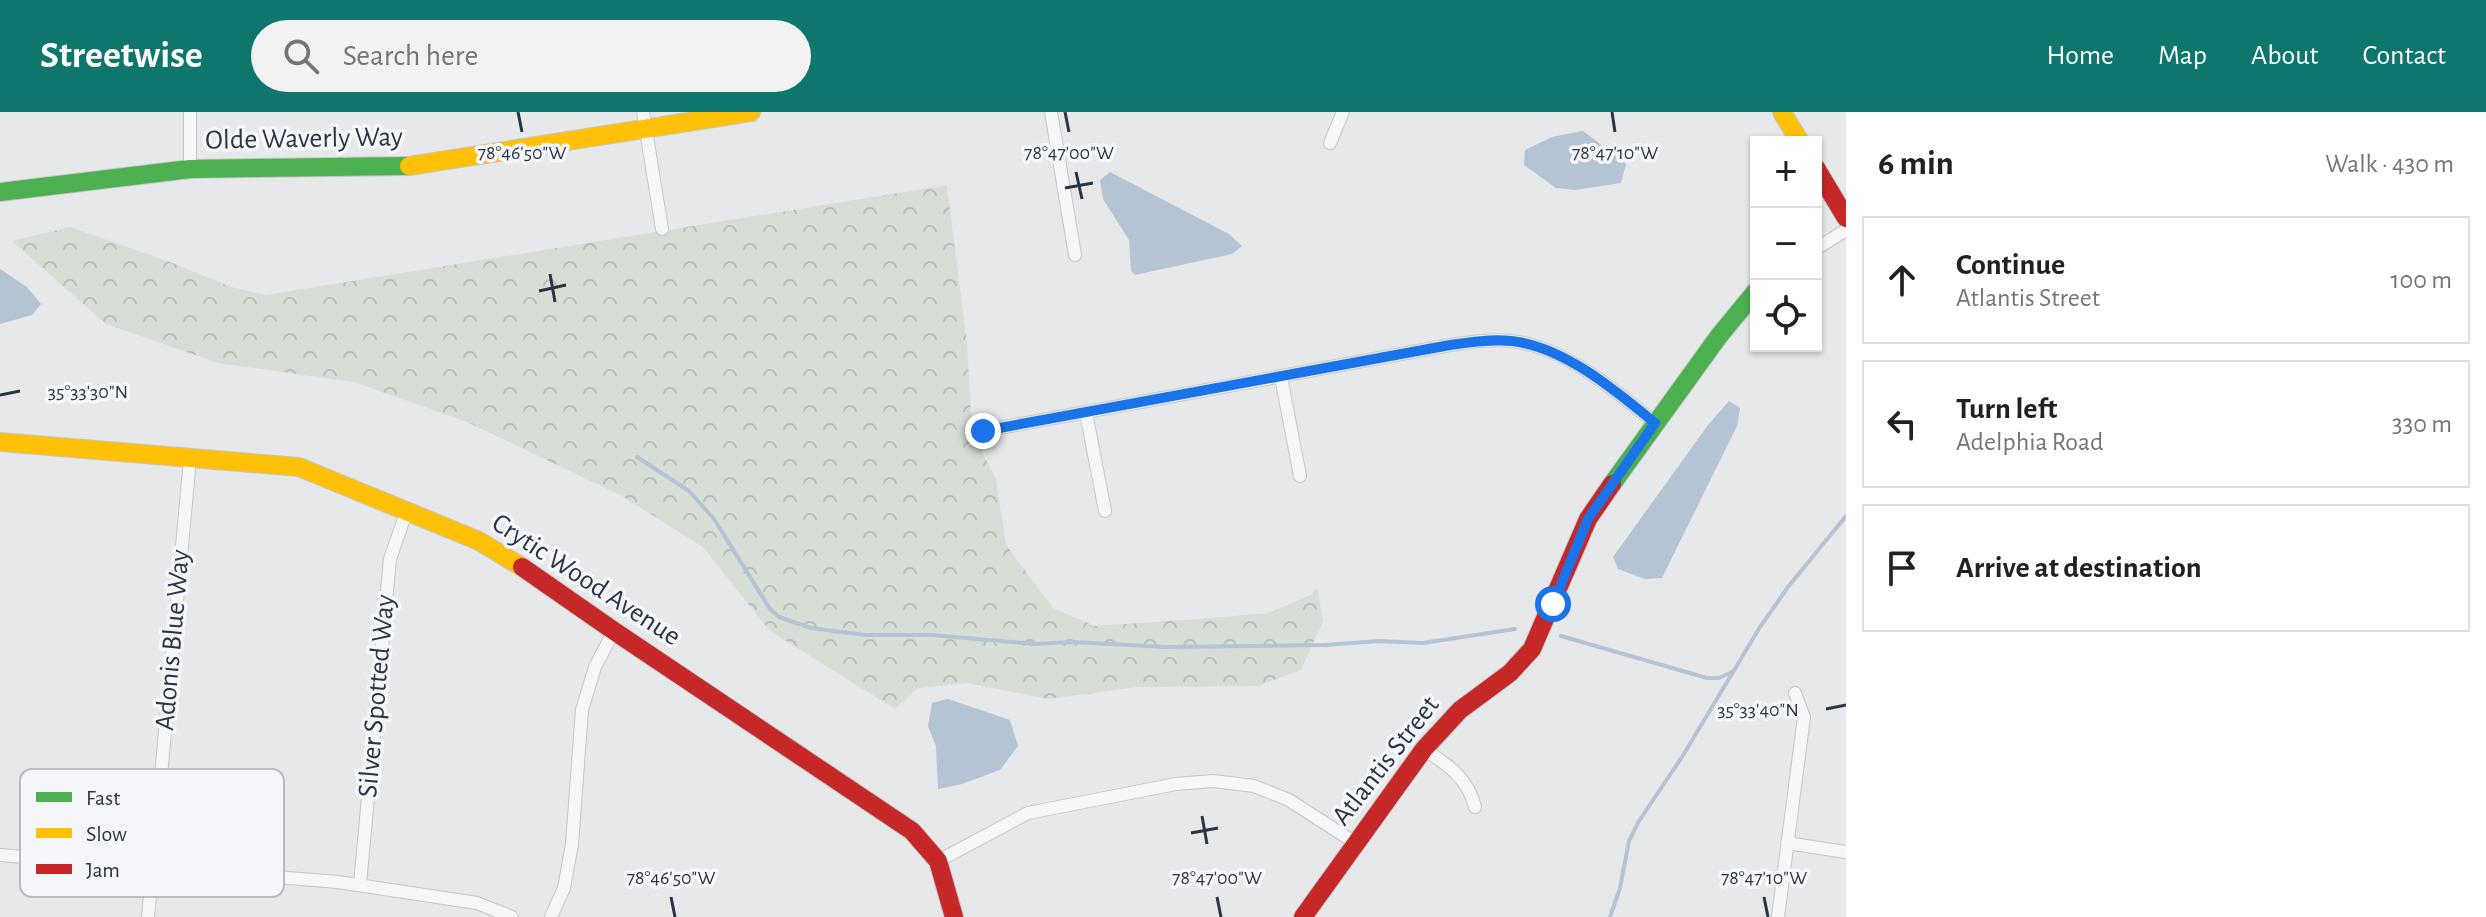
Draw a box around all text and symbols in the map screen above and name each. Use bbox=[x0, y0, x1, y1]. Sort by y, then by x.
search box bbox=[251, 20, 811, 92]
icon: search bbox=[279, 34, 323, 78]
text: Streetwise bbox=[40, 37, 203, 75]
text: Search here bbox=[343, 41, 478, 71]
text: Home bbox=[2047, 42, 2114, 70]
text: Map bbox=[2158, 42, 2207, 70]
text: About bbox=[2251, 42, 2319, 70]
text: Contact bbox=[2363, 42, 2446, 70]
street label: Olde Waverly Way bbox=[205, 123, 403, 155]
map controls bbox=[1750, 136, 1822, 352]
button: + bbox=[1750, 136, 1822, 208]
text: 78°46'50"W bbox=[478, 143, 566, 163]
text: 78°47'00"W bbox=[1024, 143, 1114, 163]
text: 78°47'10"W bbox=[1572, 143, 1658, 163]
text: 6 min bbox=[1878, 147, 1954, 181]
text: Walk · 430 m bbox=[2325, 151, 2454, 177]
button: − bbox=[1750, 208, 1822, 280]
text: Continue bbox=[1956, 250, 2065, 280]
icon: ahead bbox=[1880, 258, 1924, 302]
text: 100 m bbox=[2391, 267, 2452, 293]
button: locate bbox=[1750, 280, 1822, 352]
text: Atlantis Street bbox=[1956, 285, 2100, 311]
text: 35°33'30"N bbox=[48, 382, 128, 402]
text: Turn left bbox=[1956, 394, 2057, 424]
icon: left bbox=[1880, 402, 1924, 446]
text: 330 m bbox=[2392, 411, 2452, 437]
route end bbox=[965, 413, 1001, 449]
text: Adelphia Road bbox=[1956, 429, 2104, 455]
street label: Crytic Wood Avenue bbox=[487, 509, 685, 651]
icon: arrive bbox=[1880, 546, 1924, 590]
street label: Adonis Blue Way bbox=[151, 548, 195, 732]
text: Arrive at destination bbox=[1956, 553, 2202, 583]
route start bbox=[1535, 586, 1571, 622]
street label: Silver Spotted Way bbox=[354, 593, 400, 799]
street label: Atlantis Street bbox=[1327, 691, 1445, 831]
text: 35°33'40"N bbox=[1717, 700, 1799, 720]
legend bbox=[20, 769, 284, 897]
text: Fast bbox=[86, 787, 120, 809]
text: Slow bbox=[86, 823, 127, 845]
text: Jam bbox=[86, 859, 120, 881]
text: 78°46'50"W bbox=[627, 868, 715, 888]
text: 78°47'00"W bbox=[1172, 868, 1262, 888]
text: 78°47'10"W bbox=[1721, 868, 1807, 888]

